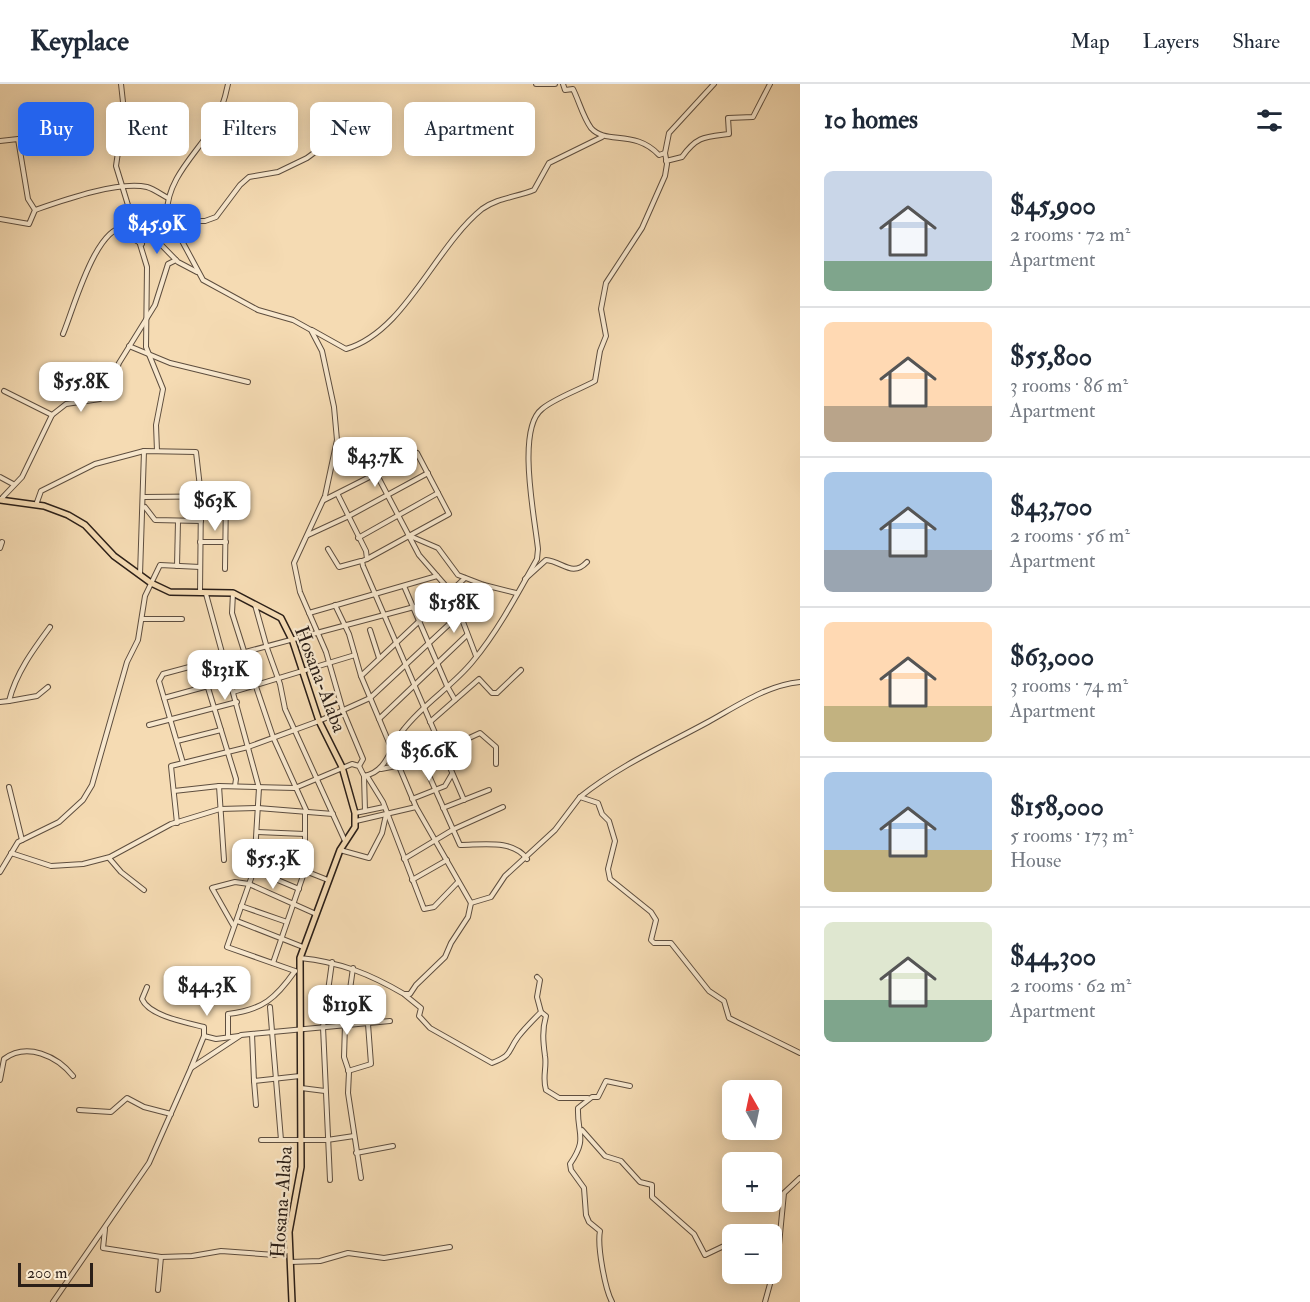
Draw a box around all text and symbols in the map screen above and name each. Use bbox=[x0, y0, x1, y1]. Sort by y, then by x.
text: Keyplace bbox=[30, 24, 129, 59]
text: Map bbox=[1070, 28, 1110, 55]
text: Layers bbox=[1143, 28, 1199, 55]
text: Share bbox=[1232, 28, 1280, 55]
chip: Buy bbox=[18, 102, 94, 156]
chip: Rent bbox=[106, 102, 189, 156]
chip: Filters bbox=[201, 102, 298, 156]
chip: New bbox=[310, 102, 392, 156]
chip: Apartment bbox=[404, 102, 535, 156]
text: 10 homes bbox=[824, 104, 918, 136]
icon: filters bbox=[1253, 104, 1286, 137]
text: $45,900 bbox=[1010, 190, 1096, 222]
icon: home bbox=[872, 195, 944, 267]
pin: $45.9K bbox=[108, 204, 206, 255]
text: $45.9K bbox=[128, 211, 186, 236]
text: 2 rooms · 72 m² bbox=[1010, 222, 1130, 247]
text: Apartment bbox=[1010, 247, 1095, 272]
text: $55,800 bbox=[1010, 341, 1092, 373]
icon: home bbox=[872, 346, 944, 418]
pin: $55.8K bbox=[32, 362, 130, 413]
text: $55.8K bbox=[53, 369, 109, 394]
text: 3 rooms · 86 m² bbox=[1010, 373, 1128, 398]
text: Apartment bbox=[1010, 398, 1095, 423]
pin: $43.7K bbox=[326, 437, 424, 488]
text: $43.7K bbox=[347, 444, 403, 469]
pin: $63K bbox=[179, 481, 251, 532]
text: $63K bbox=[193, 488, 237, 513]
text: $43,700 bbox=[1010, 491, 1092, 523]
icon: home bbox=[872, 496, 944, 568]
text: 2 rooms · 56 m² bbox=[1010, 523, 1130, 548]
text: Apartment bbox=[1010, 548, 1095, 573]
pin: $158K bbox=[412, 583, 496, 634]
text: $158K bbox=[429, 590, 479, 615]
street label: Hosana-Alaba bbox=[289, 622, 353, 737]
text: $63,000 bbox=[1010, 641, 1094, 673]
icon: home bbox=[872, 646, 944, 718]
pin: $131K bbox=[183, 650, 267, 701]
text: $131K bbox=[201, 657, 249, 682]
text: 3 rooms · 74 m² bbox=[1010, 673, 1128, 698]
text: Apartment bbox=[1010, 698, 1095, 723]
pin: $36.6K bbox=[380, 731, 478, 782]
text: $36.6K bbox=[400, 738, 458, 763]
text: $158,000 bbox=[1010, 791, 1104, 823]
icon: home bbox=[872, 796, 944, 868]
text: 5 rooms · 173 m² bbox=[1010, 823, 1134, 848]
pin: $55.3K bbox=[224, 839, 322, 890]
text: $55.3K bbox=[246, 846, 300, 871]
text: House bbox=[1010, 848, 1061, 873]
text: $44,300 bbox=[1010, 941, 1096, 973]
icon: home bbox=[872, 946, 944, 1018]
pin: $44.3K bbox=[158, 966, 256, 1017]
text: $44.3K bbox=[178, 973, 236, 998]
text: 2 rooms · 62 m² bbox=[1010, 973, 1131, 998]
pin: $119K bbox=[305, 985, 389, 1036]
text: $119K bbox=[322, 992, 372, 1017]
text: Apartment bbox=[1010, 998, 1095, 1023]
north arrow bbox=[722, 1080, 782, 1140]
map controls bbox=[722, 1080, 782, 1284]
street label: Hosana-Alaba bbox=[265, 1145, 298, 1259]
button: + bbox=[722, 1152, 782, 1212]
button: − bbox=[722, 1224, 782, 1284]
scale bar bbox=[18, 1260, 93, 1288]
text: 200 m bbox=[27, 1263, 67, 1283]

